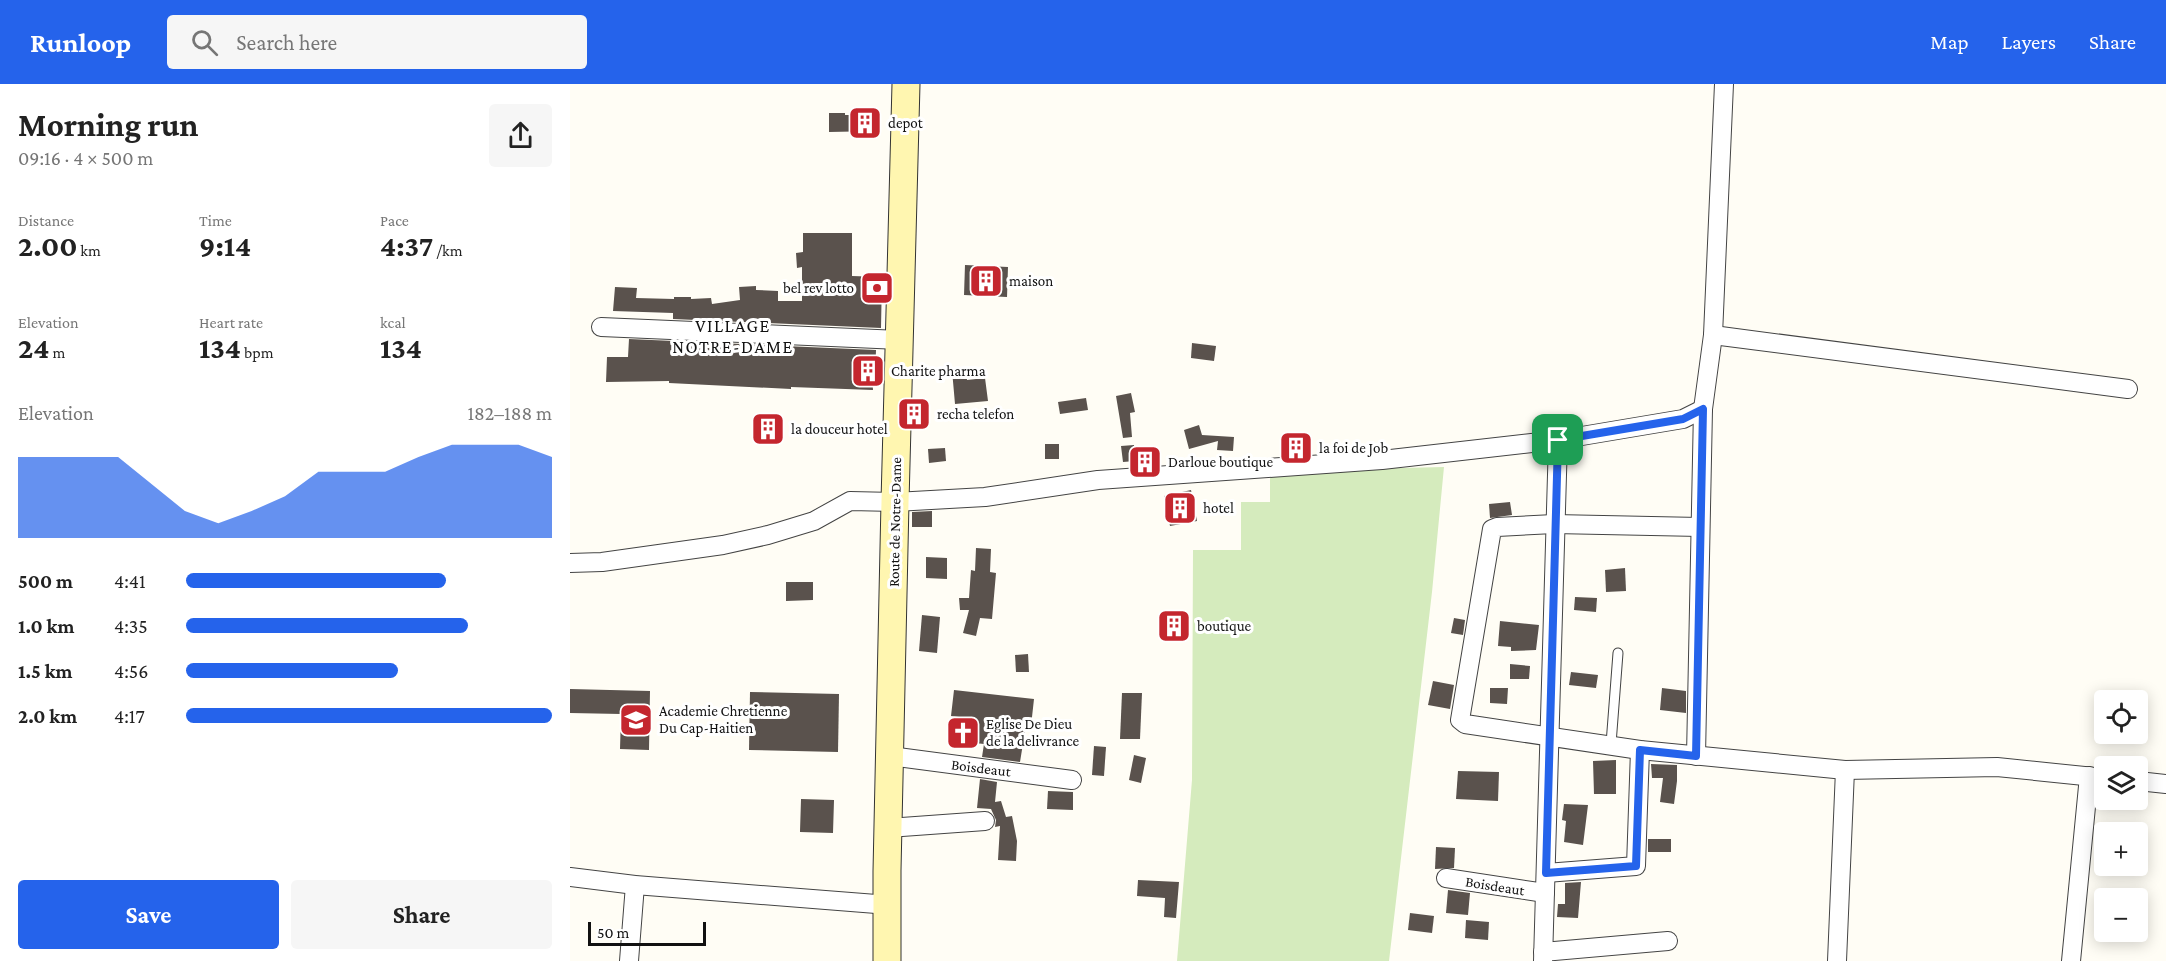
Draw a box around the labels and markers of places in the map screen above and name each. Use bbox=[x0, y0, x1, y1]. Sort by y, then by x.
building icon: depot bbox=[847, 105, 883, 141]
place label: depot bbox=[888, 115, 924, 132]
building icon: maison bbox=[968, 263, 1004, 299]
bank icon: bel rev lotto bbox=[859, 270, 895, 306]
place label: maison bbox=[1009, 273, 1053, 289]
place label: bel rev lotto bbox=[783, 280, 854, 296]
building icon: Charite pharma bbox=[850, 353, 886, 389]
place label: Charite pharma bbox=[891, 363, 986, 380]
building icon: recha telefon bbox=[896, 396, 932, 432]
place label: recha telefon bbox=[937, 406, 1014, 422]
building icon: la douceur hotel bbox=[750, 411, 786, 447]
pin bbox=[1532, 414, 1583, 465]
place label: la douceur hotel bbox=[791, 421, 888, 437]
building icon: la foi de Job bbox=[1278, 430, 1314, 466]
place label: la foi de Job bbox=[1319, 440, 1388, 457]
building icon: Darloue boutique bbox=[1127, 444, 1163, 480]
place label: Darloue boutique bbox=[1168, 454, 1274, 471]
building icon: hotel bbox=[1162, 490, 1198, 526]
place label: hotel bbox=[1203, 500, 1234, 516]
building icon: boutique bbox=[1156, 608, 1192, 644]
place label: boutique bbox=[1197, 618, 1252, 635]
school or university icon: Academie Chretienne Du Cap-Haitien bbox=[618, 702, 654, 738]
place label: Academie Chretienne Du Cap-Haitien bbox=[659, 703, 788, 737]
church icon: Eglise De Dieu de la delivrance bbox=[945, 715, 981, 751]
place label: Eglise De Dieu de la delivrance bbox=[986, 716, 1079, 749]

